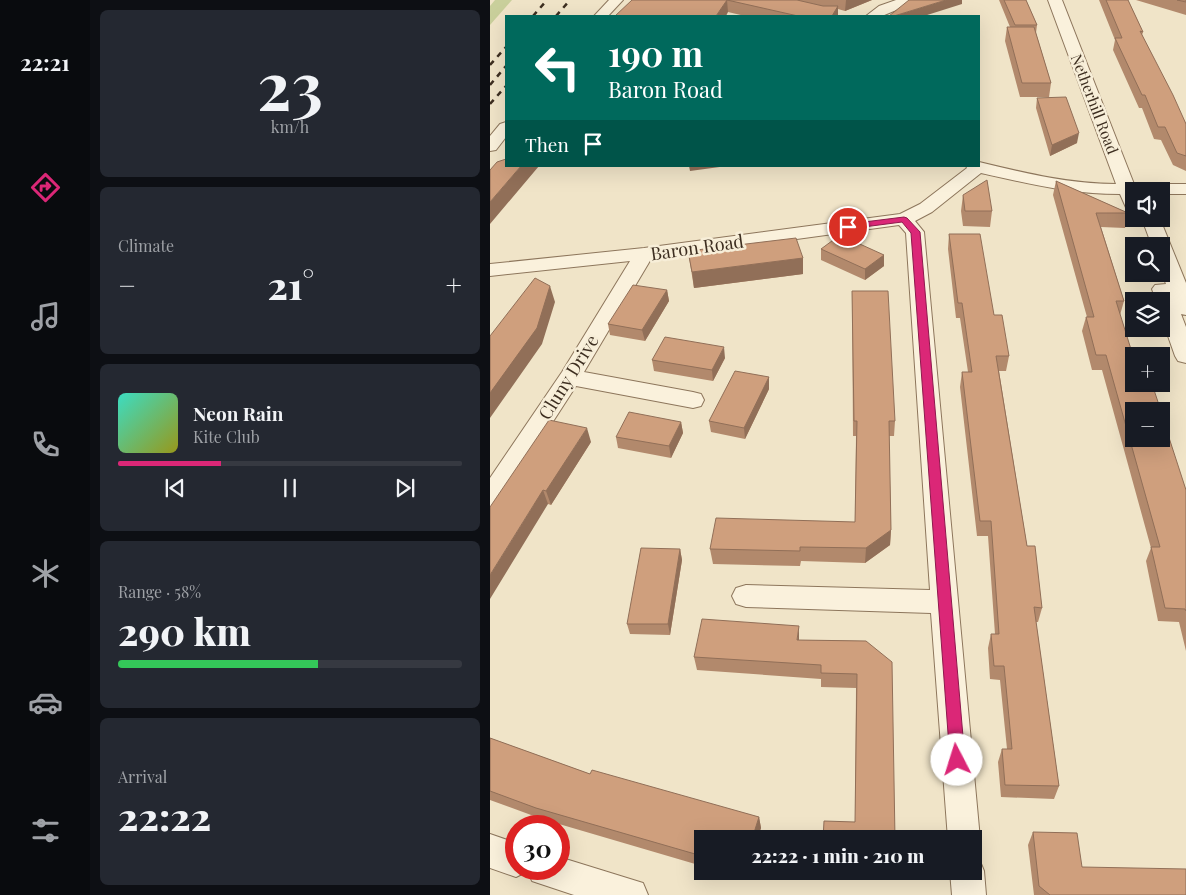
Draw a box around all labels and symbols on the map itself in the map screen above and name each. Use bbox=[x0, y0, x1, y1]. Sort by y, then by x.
street label: Netherhill Road bbox=[1067, 51, 1123, 157]
pin bbox=[827, 206, 869, 248]
street label: Baron Road bbox=[649, 229, 746, 265]
street label: Cluny Drive bbox=[532, 330, 604, 424]
position arrow bbox=[930, 733, 982, 785]
speed limit sign: 30 bbox=[505, 815, 570, 880]

